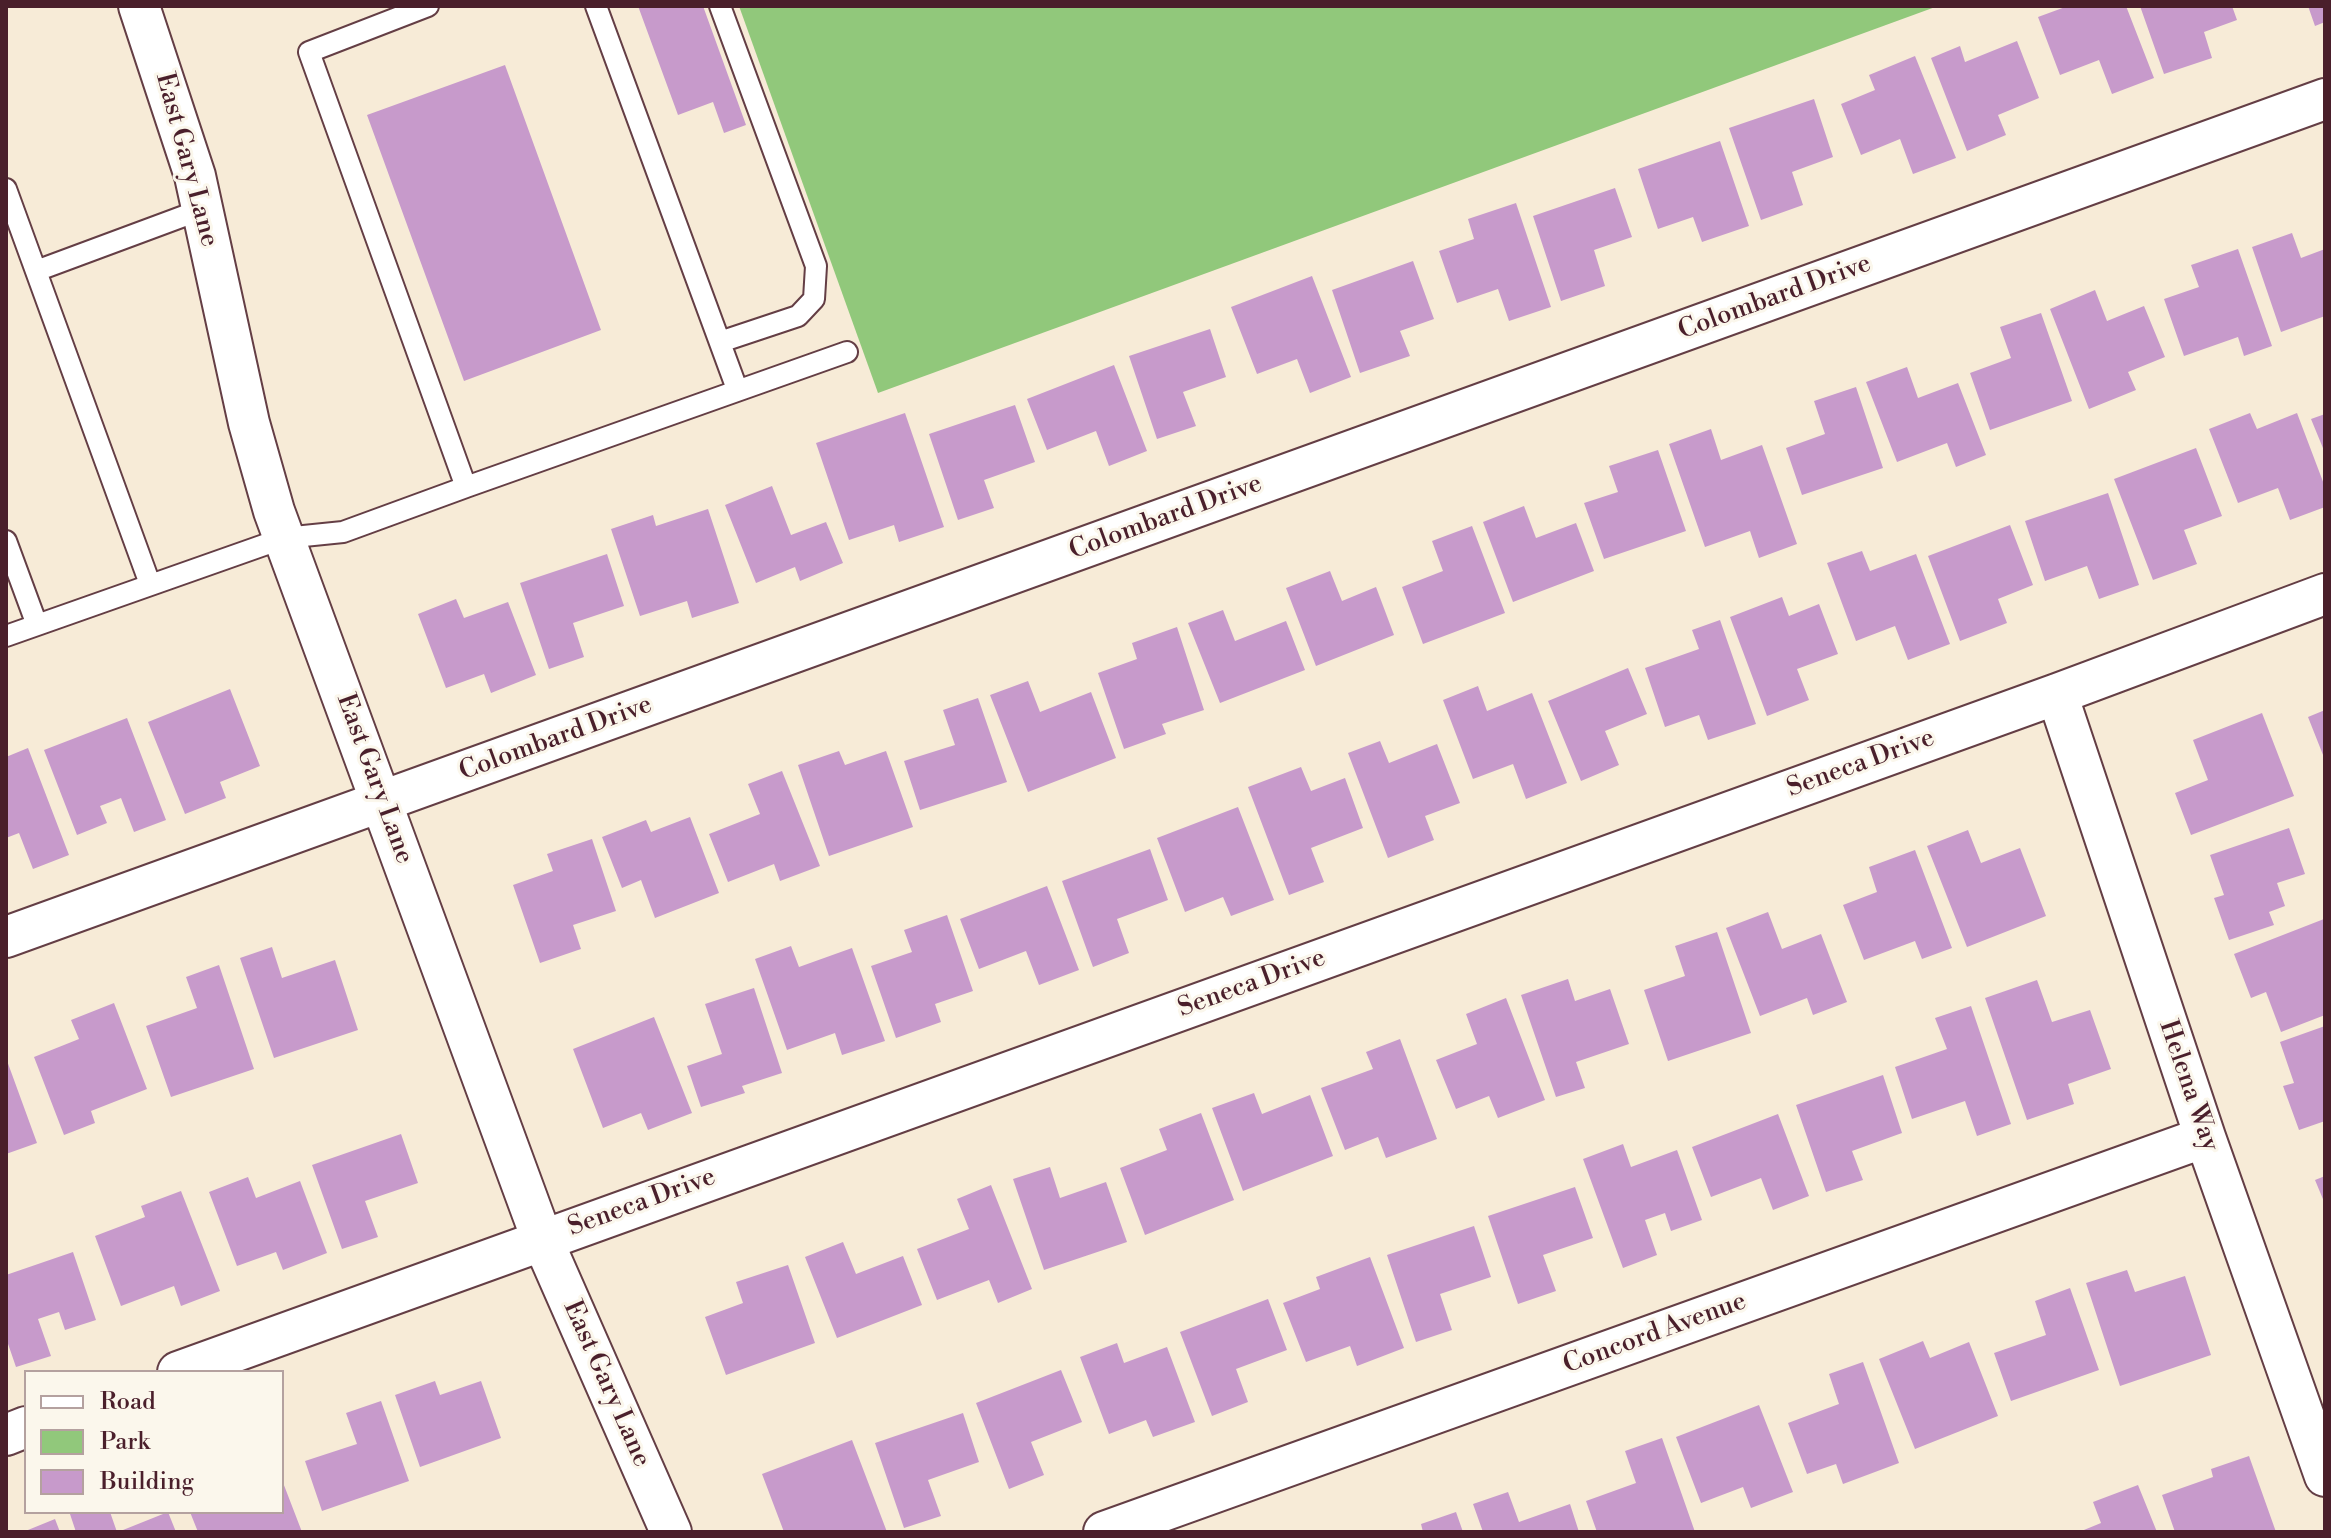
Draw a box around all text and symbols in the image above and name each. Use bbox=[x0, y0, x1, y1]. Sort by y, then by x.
street label: East Gary Lane bbox=[148, 70, 224, 250]
street label: Colombard Drive bbox=[1674, 249, 1876, 347]
street label: Colombard Drive bbox=[1065, 469, 1267, 567]
street label: East Gary Lane bbox=[329, 690, 419, 868]
street label: Colombard Drive bbox=[455, 690, 657, 788]
street label: Seneca Drive bbox=[1783, 723, 1939, 805]
street label: Seneca Drive bbox=[1174, 943, 1330, 1025]
street label: Helena Way bbox=[2151, 1016, 2225, 1156]
street label: Seneca Drive bbox=[564, 1162, 720, 1244]
street label: Concord Avenue bbox=[1559, 1286, 1751, 1382]
street label: East Gary Lane bbox=[555, 1296, 657, 1472]
legend bbox=[24, 1370, 284, 1514]
text: Road bbox=[100, 1387, 156, 1417]
text: Park bbox=[100, 1427, 150, 1457]
text: Building bbox=[100, 1467, 194, 1497]

